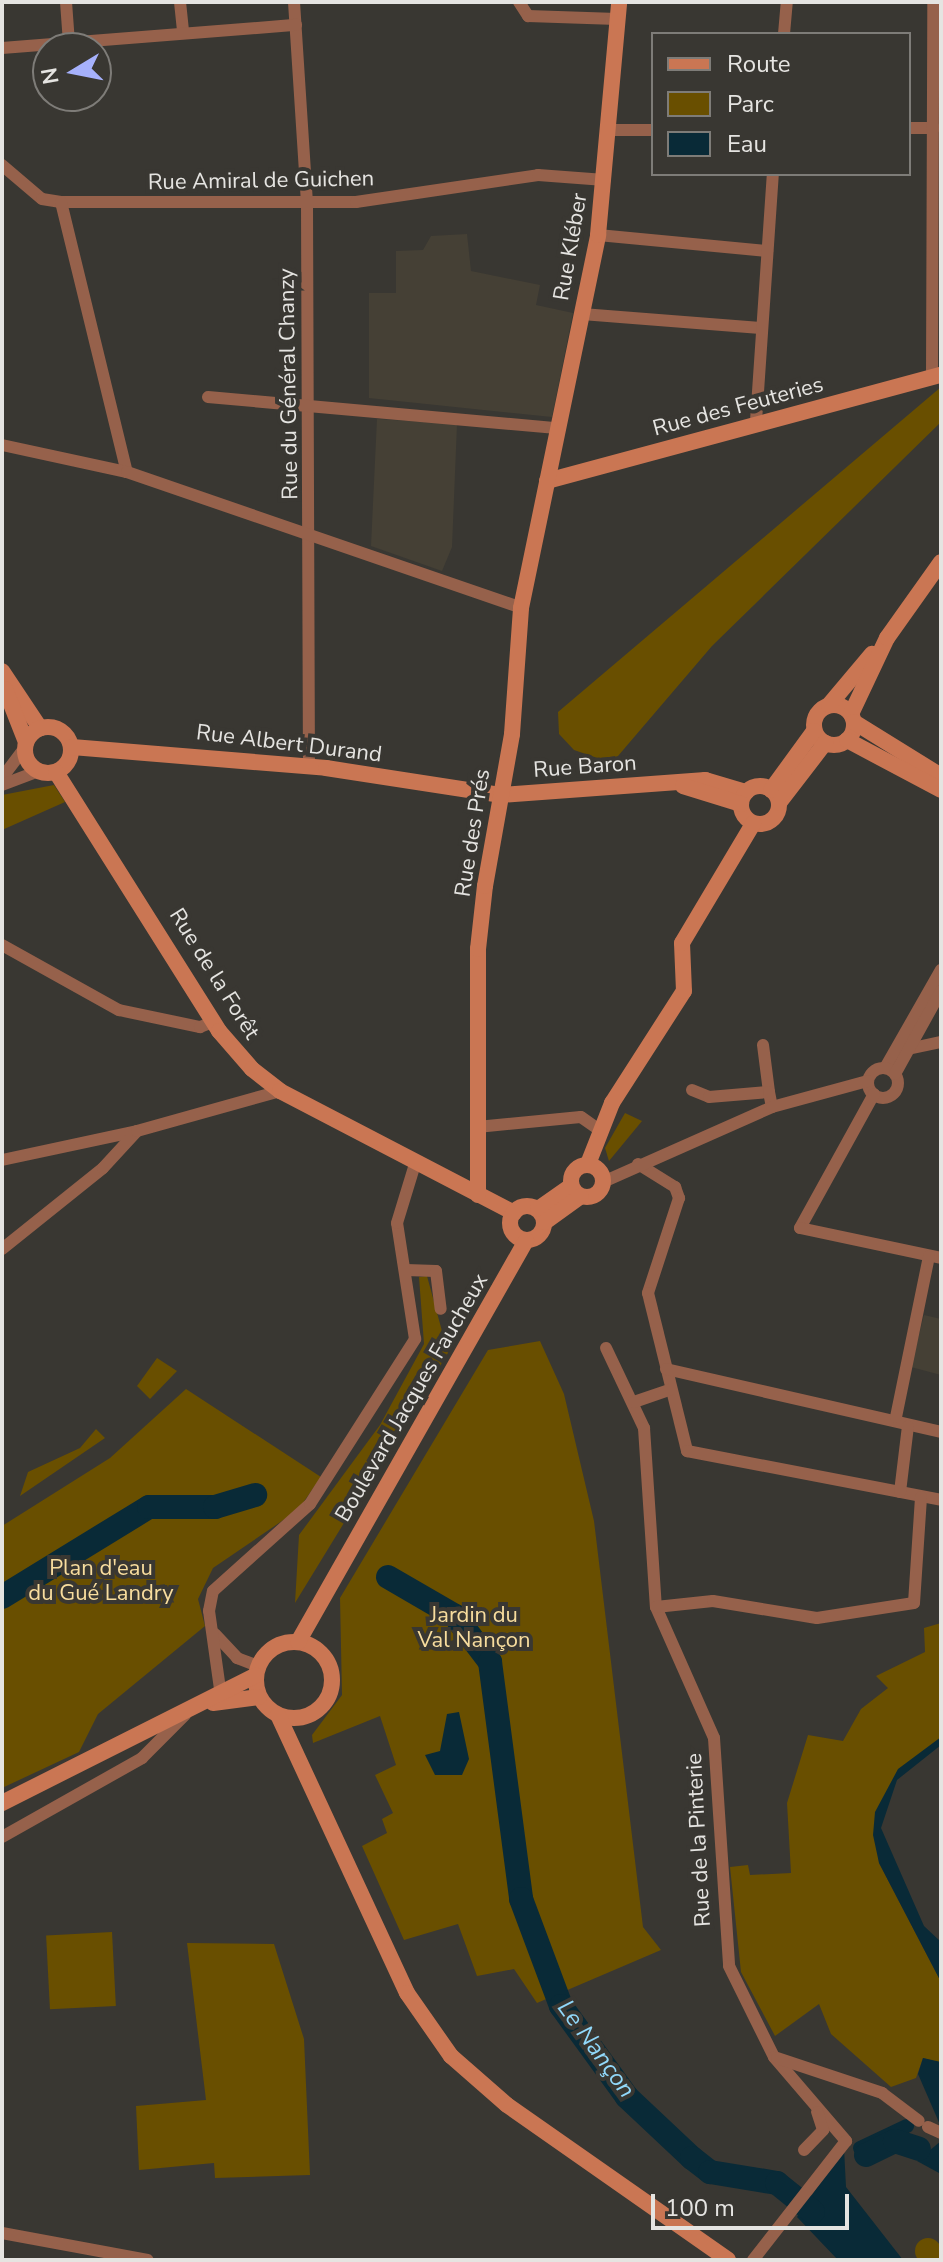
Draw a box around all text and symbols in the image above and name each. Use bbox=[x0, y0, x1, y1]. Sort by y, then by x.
north arrow bbox=[32, 32, 112, 112]
legend bbox=[651, 32, 911, 176]
text: Route bbox=[727, 48, 791, 80]
text: N bbox=[34, 65, 67, 87]
text: Parc bbox=[727, 88, 774, 120]
text: Eau bbox=[727, 128, 767, 160]
street label: Rue Amiral de Guichen bbox=[148, 166, 374, 196]
street label: Rue Kléber bbox=[549, 191, 593, 303]
street label: Rue du Général Chanzy bbox=[274, 268, 304, 500]
street label: Rue des Feuteries bbox=[650, 372, 826, 442]
street label: Rue Albert Durand bbox=[195, 720, 383, 768]
street label: Rue Baron bbox=[532, 750, 638, 784]
street label: Rue des Prés bbox=[450, 767, 496, 899]
street label: Rue de la Forêt bbox=[163, 904, 265, 1044]
street label: Boulevard Jacques Faucheux bbox=[330, 1269, 494, 1527]
park label: Plan d'eau du Gué Landry bbox=[28, 1555, 174, 1606]
park label: Jardin du Val Nançon bbox=[418, 1602, 530, 1654]
street label: Rue de la Pinterie bbox=[681, 1752, 717, 1928]
water label: Le Nançon bbox=[551, 1995, 641, 2103]
scale bar bbox=[655, 2178, 853, 2228]
text: 100 m bbox=[665, 2192, 735, 2224]

